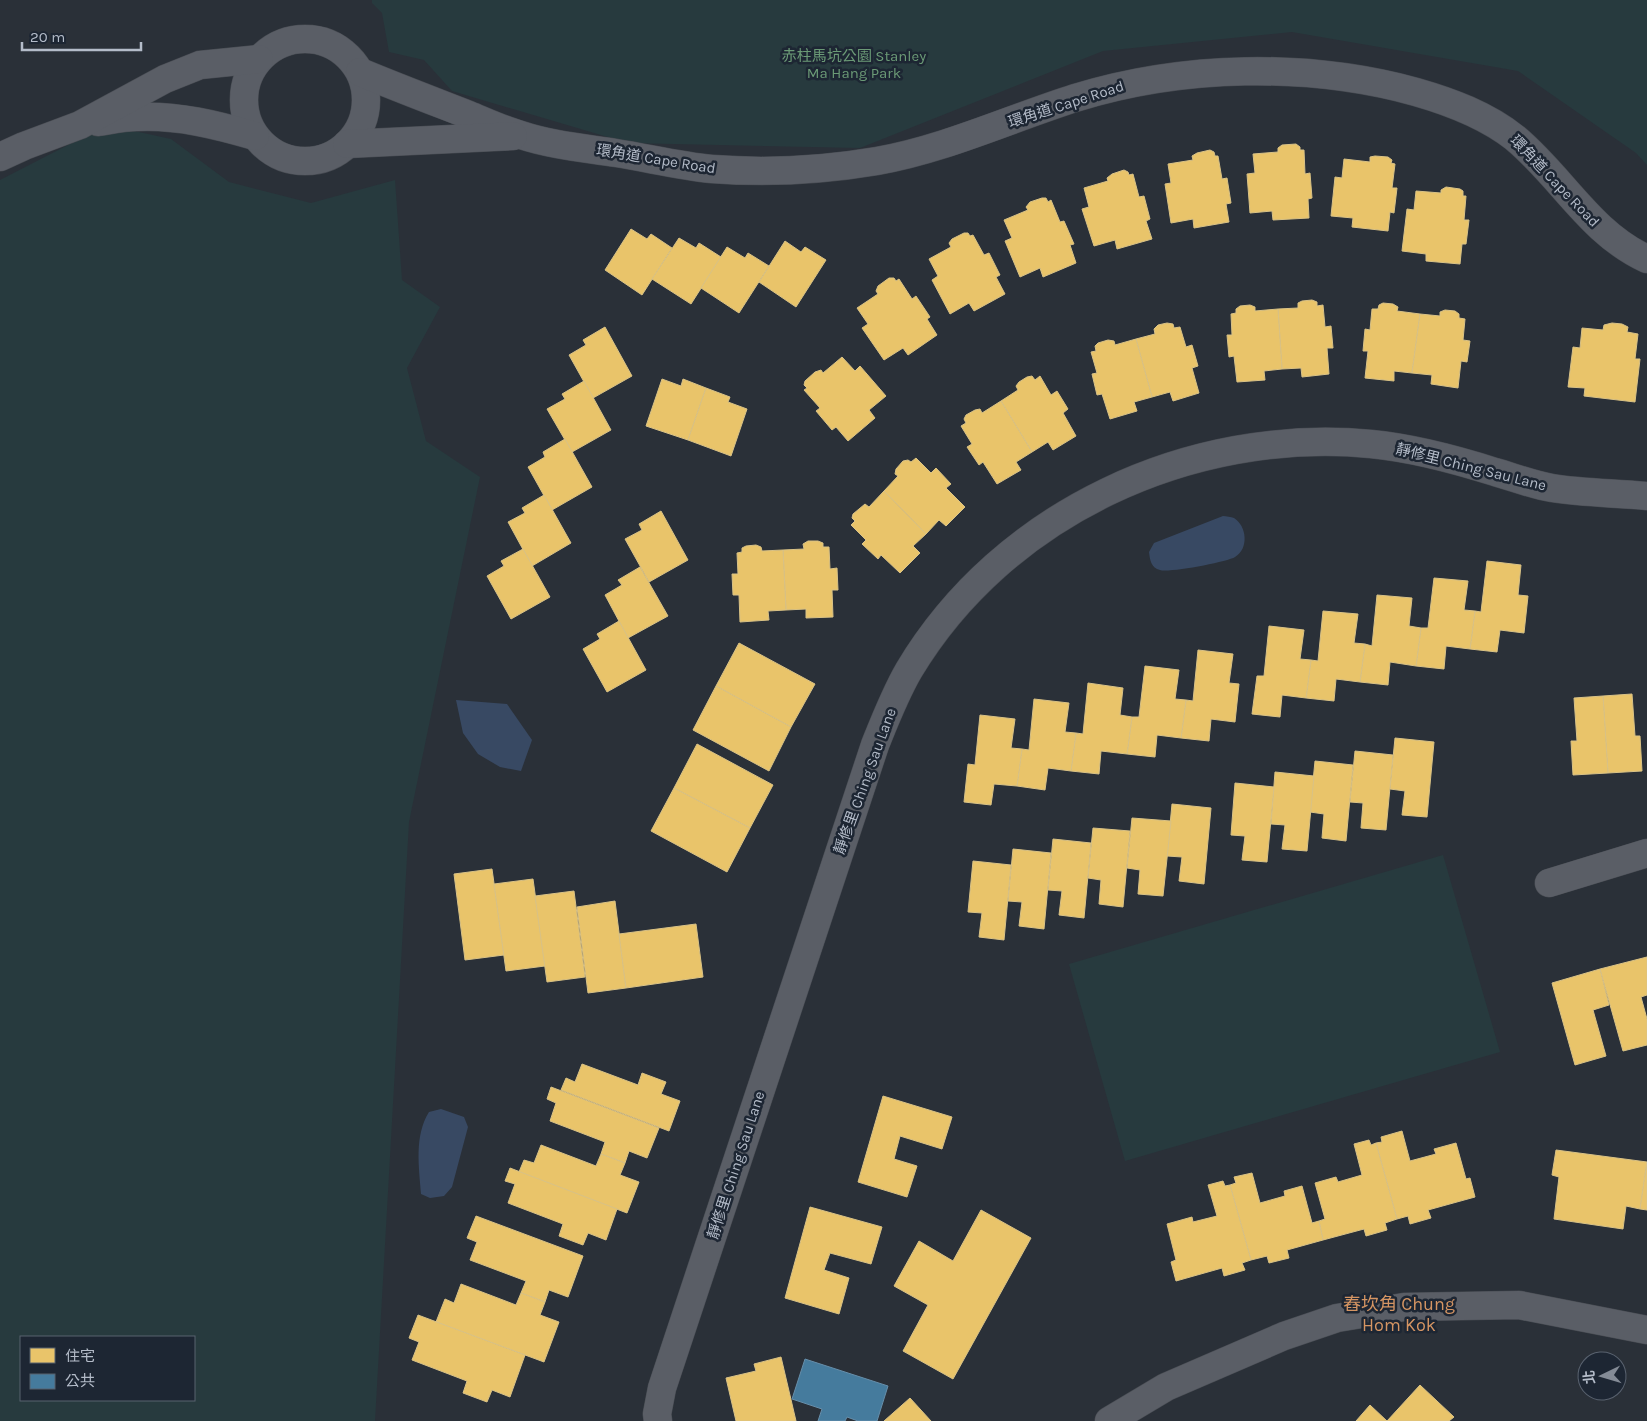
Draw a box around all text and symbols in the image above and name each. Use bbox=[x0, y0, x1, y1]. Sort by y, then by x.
scale bar bbox=[22, 20, 141, 52]
text: 20 m bbox=[30, 28, 65, 46]
park label: 赤柱馬坑公園 Stanley Ma Hang Park bbox=[782, 47, 926, 82]
street label: 環角道 Cape Road bbox=[1006, 77, 1126, 131]
street label: 環角道 Cape Road bbox=[1507, 131, 1603, 231]
street label: 環角道 Cape Road bbox=[595, 141, 717, 177]
street label: 靜修里 Ching Sau Lane bbox=[1394, 440, 1548, 494]
street label: 靜修里 Ching Sau Lane bbox=[830, 705, 900, 857]
street label: 靜修里 Ching Sau Lane bbox=[704, 1089, 768, 1241]
district label: 舂坎角 Chung Hom Kok bbox=[1343, 1293, 1455, 1336]
legend bbox=[20, 1336, 195, 1401]
text: 住宅 bbox=[65, 1347, 95, 1365]
north arrow bbox=[1577, 1351, 1627, 1401]
text: 北 bbox=[1580, 1369, 1599, 1385]
text: 公共 bbox=[65, 1372, 95, 1390]

